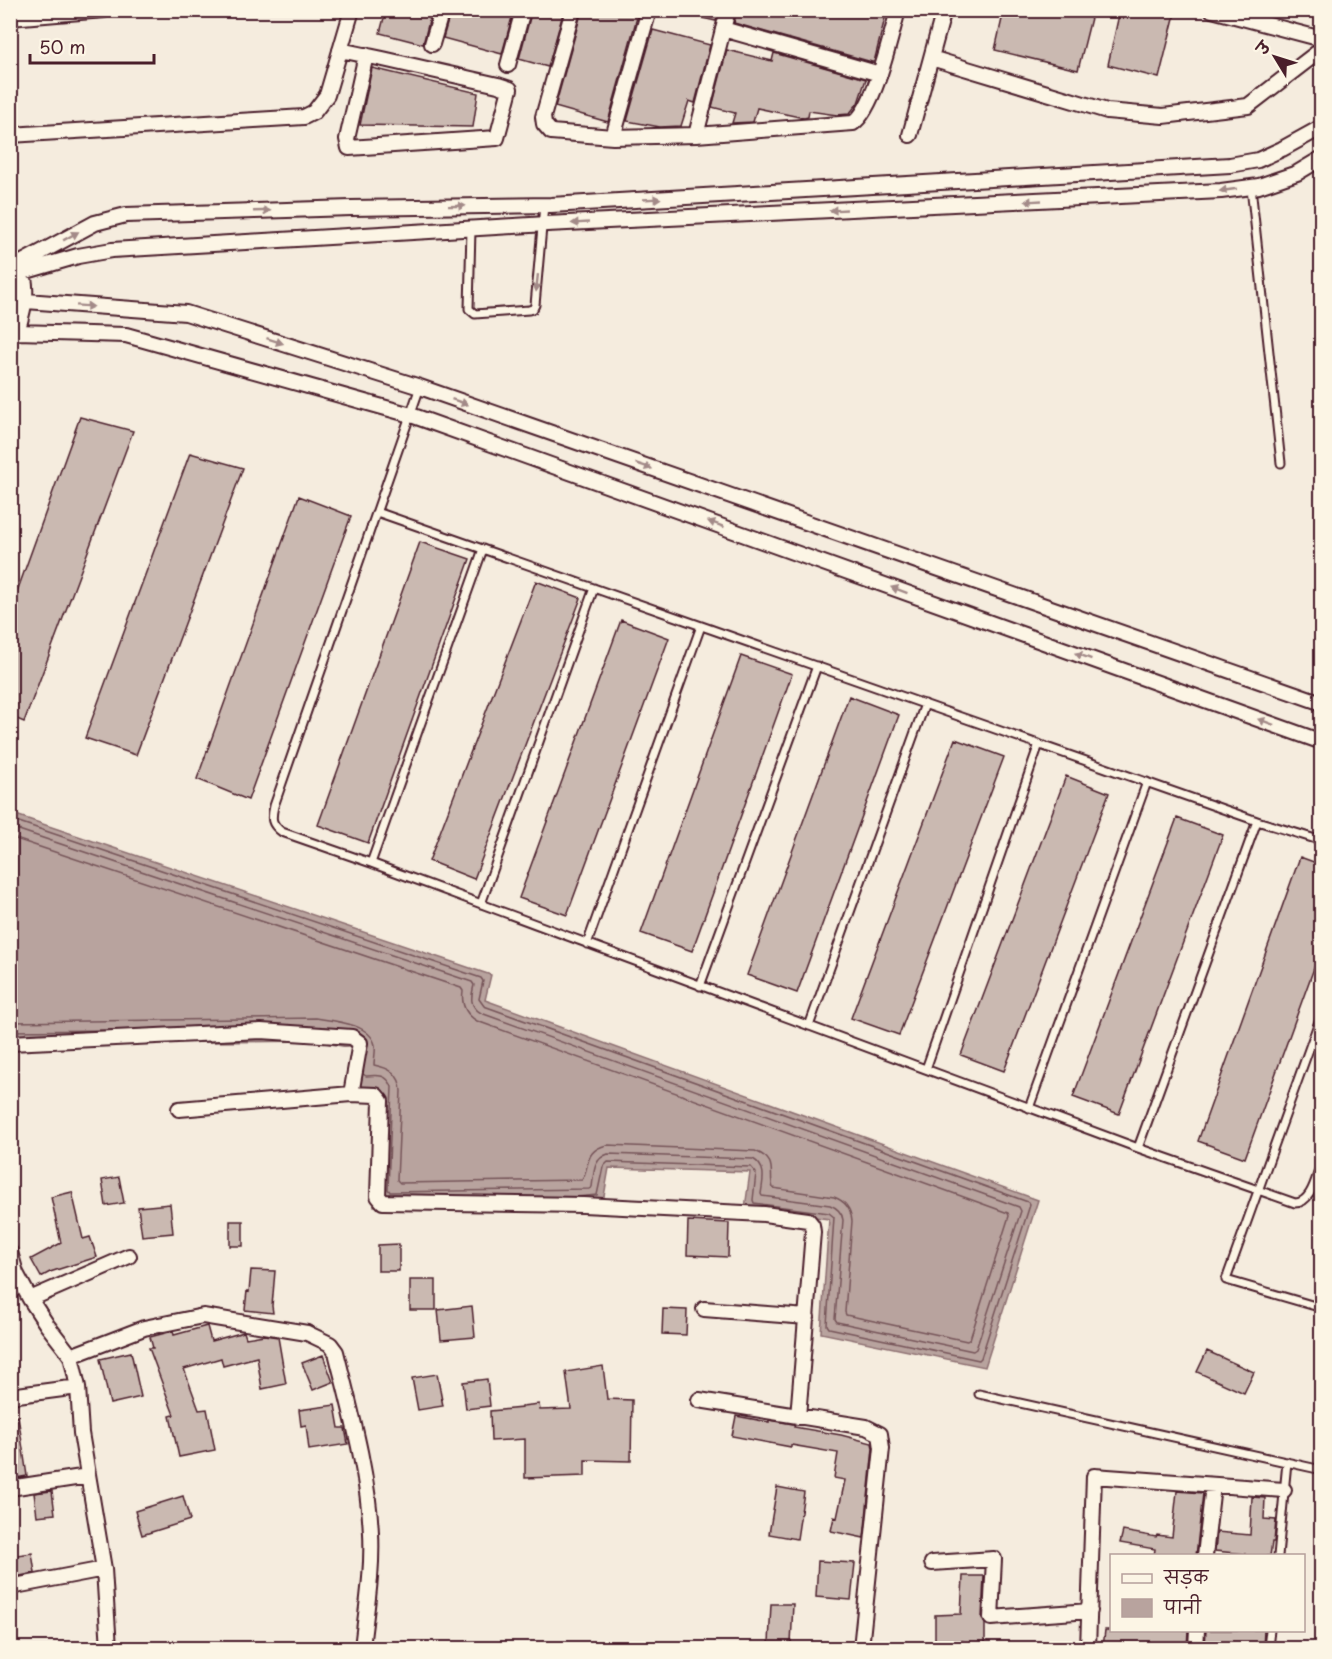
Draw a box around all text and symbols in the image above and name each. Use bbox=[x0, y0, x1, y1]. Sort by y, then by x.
scale bar bbox=[30, 27, 154, 65]
north arrow bbox=[1245, 27, 1305, 87]
text: 50 m bbox=[39, 33, 86, 60]
text: उ bbox=[1248, 35, 1276, 60]
one-way arrow bbox=[1218, 186, 1237, 195]
one-way arrow bbox=[642, 195, 661, 204]
one-way arrow bbox=[1023, 196, 1042, 205]
one-way arrow bbox=[447, 202, 466, 211]
one-way arrow bbox=[252, 206, 271, 215]
one-way arrow bbox=[829, 206, 848, 215]
one-way arrow bbox=[571, 218, 590, 227]
one-way arrow bbox=[63, 231, 80, 241]
one-way arrow bbox=[532, 273, 542, 292]
one-way arrow bbox=[75, 301, 94, 310]
one-way arrow bbox=[266, 337, 284, 346]
one-way arrow bbox=[451, 397, 469, 407]
one-way arrow bbox=[636, 462, 654, 471]
one-way arrow bbox=[707, 519, 725, 529]
one-way arrow bbox=[890, 585, 908, 595]
one-way arrow bbox=[1074, 651, 1092, 661]
one-way arrow bbox=[1257, 717, 1275, 727]
legend bbox=[1110, 1554, 1305, 1632]
text: सड़क bbox=[1163, 1563, 1209, 1590]
text: पानी bbox=[1163, 1593, 1202, 1620]

